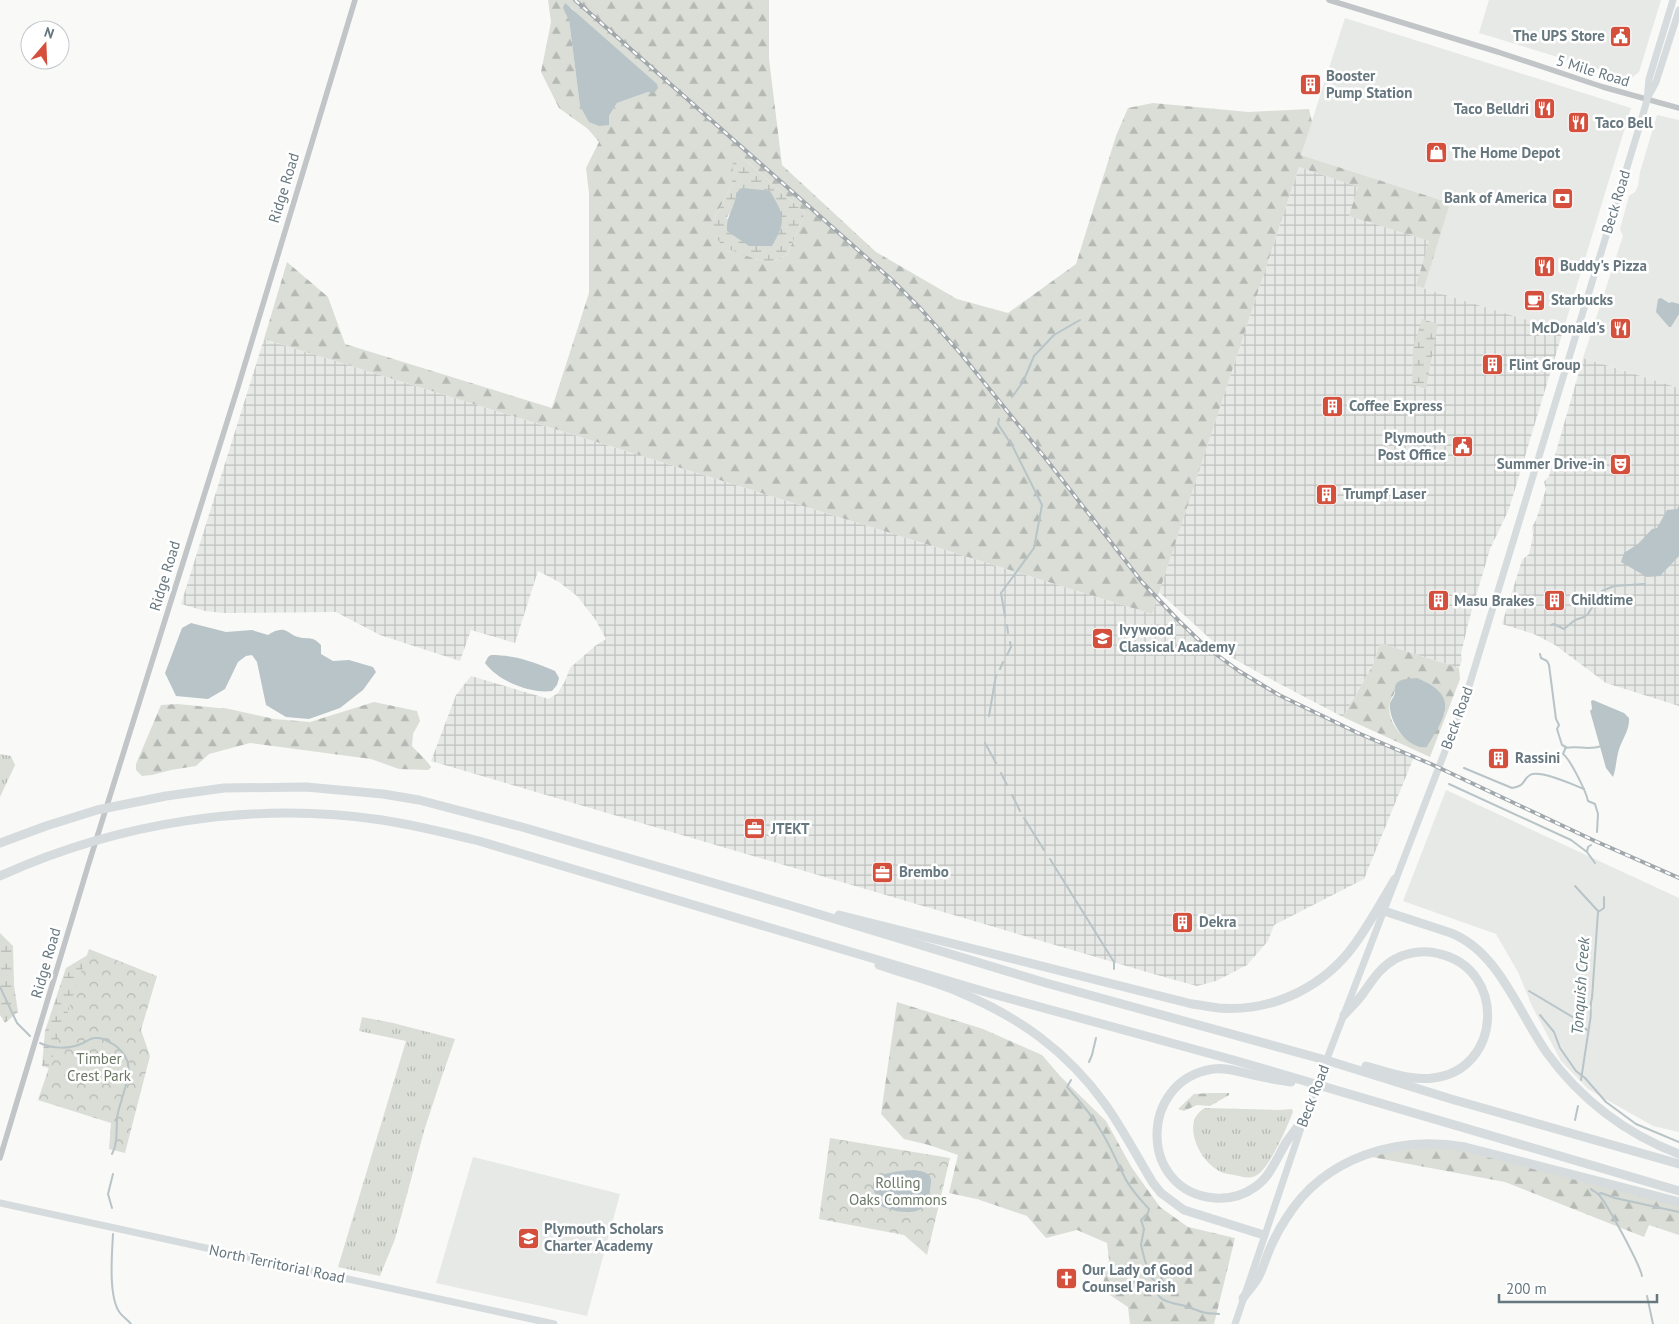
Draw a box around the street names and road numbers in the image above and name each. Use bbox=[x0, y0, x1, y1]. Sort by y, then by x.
street label: 5 Mile Road bbox=[1554, 50, 1632, 91]
street label: Ridge Road bbox=[264, 150, 303, 225]
street label: Beck Road bbox=[1597, 168, 1634, 236]
street label: Ridge Road bbox=[145, 538, 184, 613]
street label: Beck Road bbox=[1436, 684, 1477, 752]
street label: Ridge Road bbox=[26, 925, 65, 1000]
street label: Beck Road bbox=[1292, 1062, 1333, 1130]
street label: North Territorial Road bbox=[207, 1240, 347, 1287]

